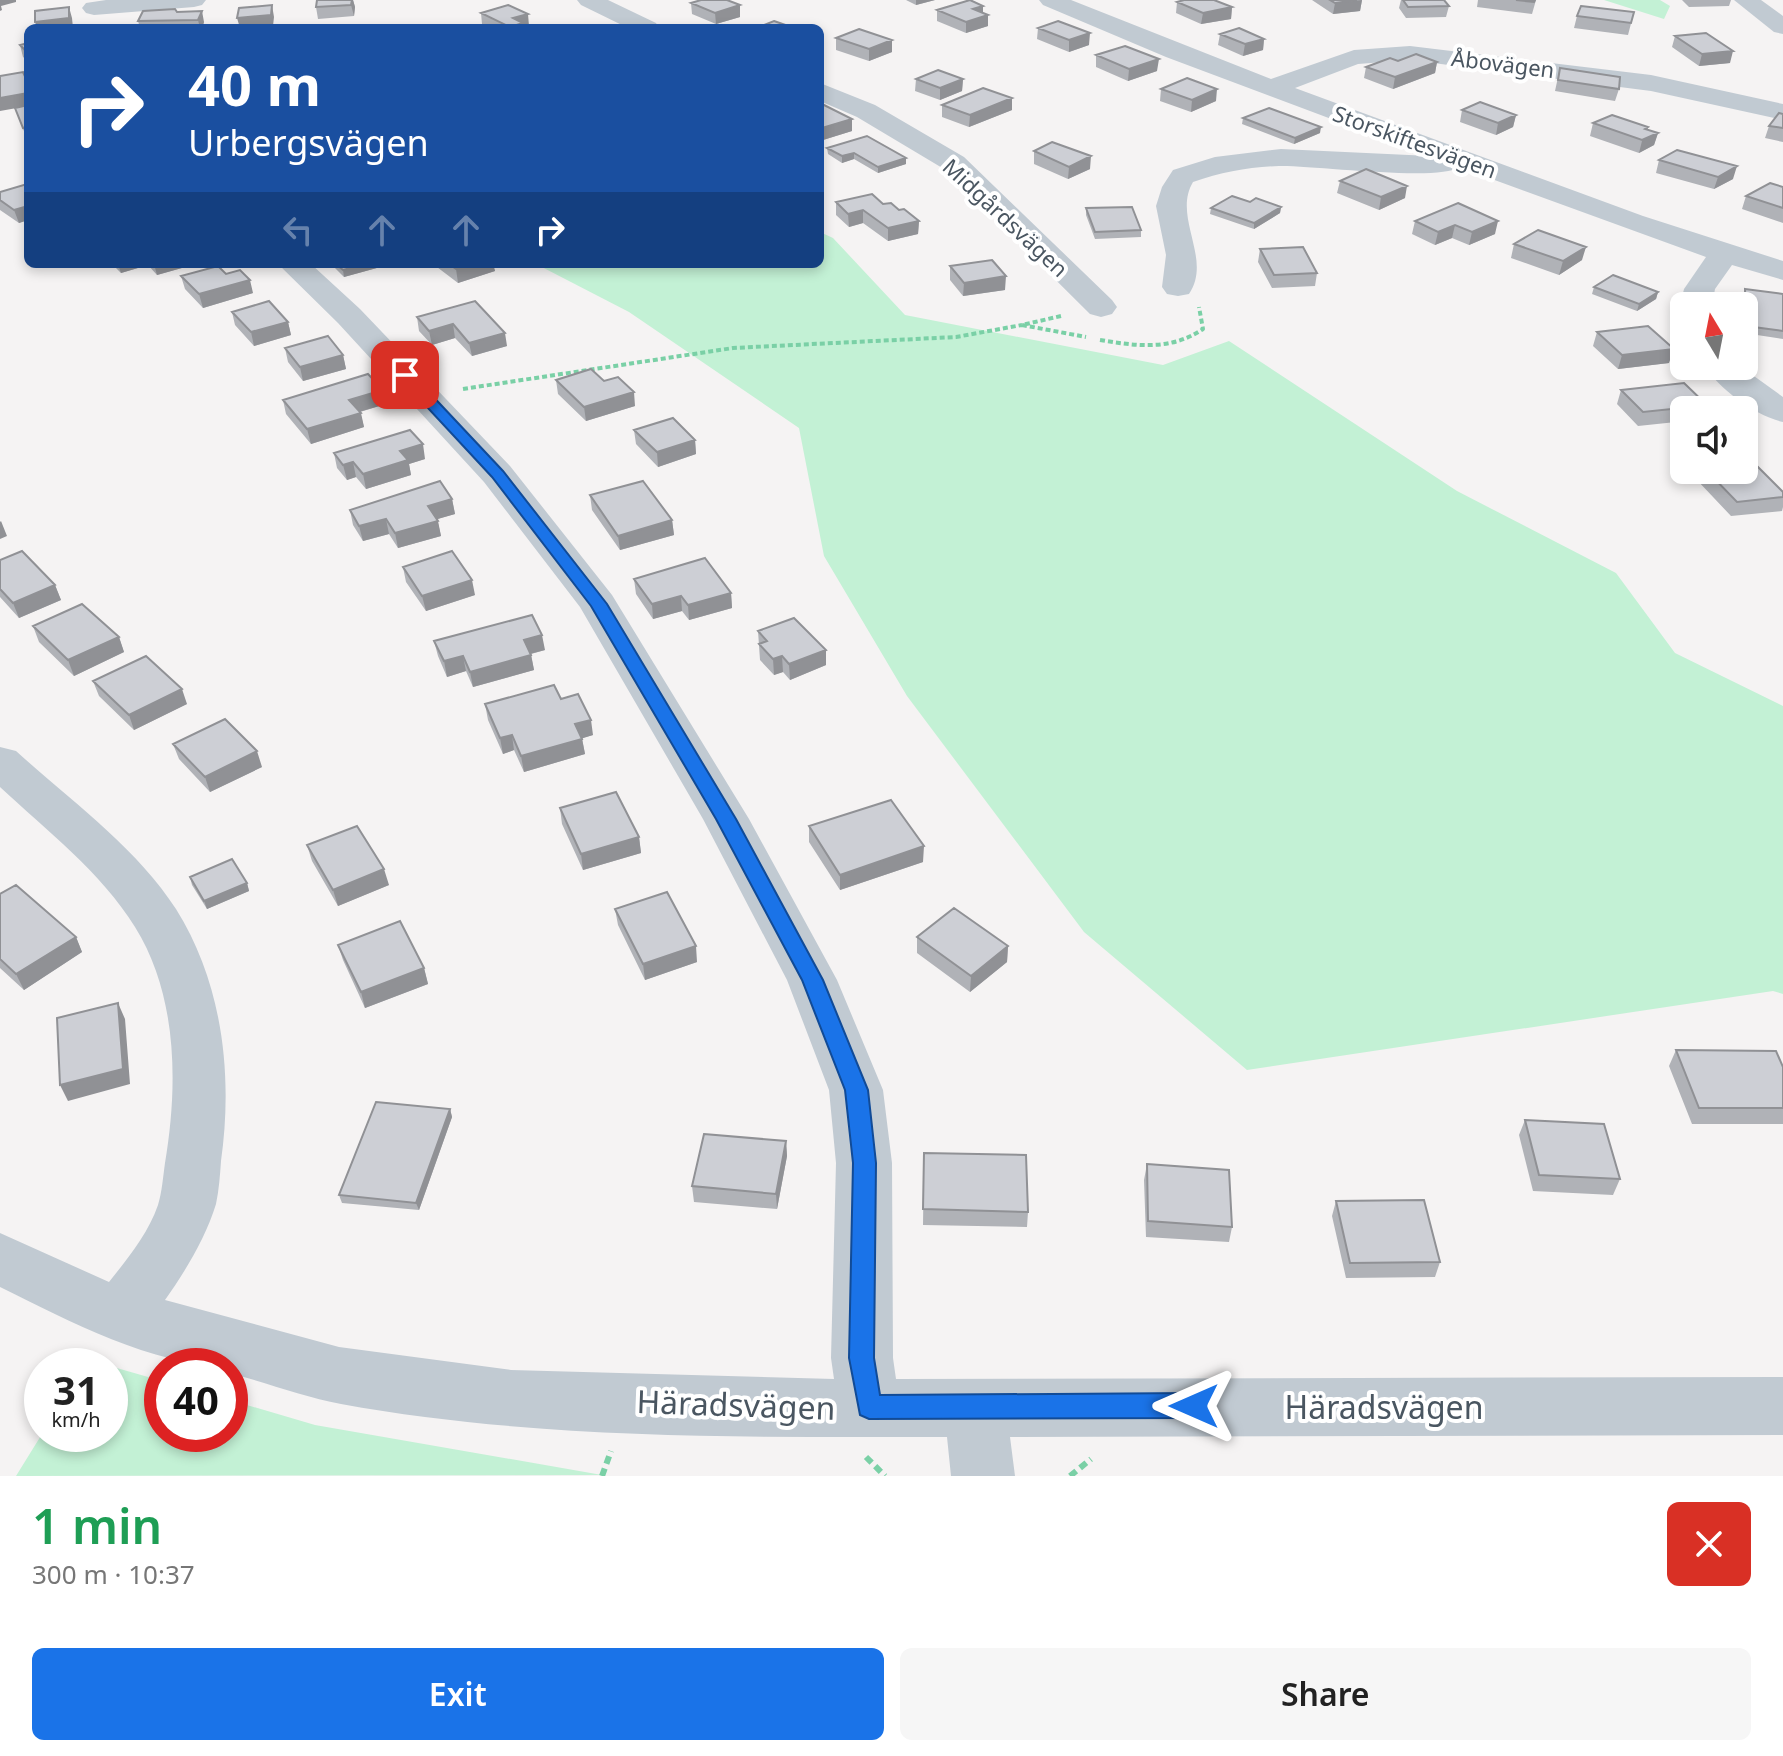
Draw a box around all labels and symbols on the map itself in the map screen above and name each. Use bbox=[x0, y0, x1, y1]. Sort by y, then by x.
street label: Åbovägen bbox=[1450, 42, 1556, 84]
street label: Storskiftesvägen bbox=[1329, 98, 1501, 184]
street label: Midgårdsvägen bbox=[937, 151, 1075, 283]
north arrow bbox=[1670, 292, 1758, 380]
pin bbox=[371, 341, 439, 409]
speed limit sign: 40 bbox=[144, 1348, 248, 1452]
position arrow bbox=[1152, 1364, 1236, 1448]
street label: Häradsvägen bbox=[636, 1379, 836, 1429]
street label: Häradsvägen bbox=[1285, 1385, 1483, 1428]

